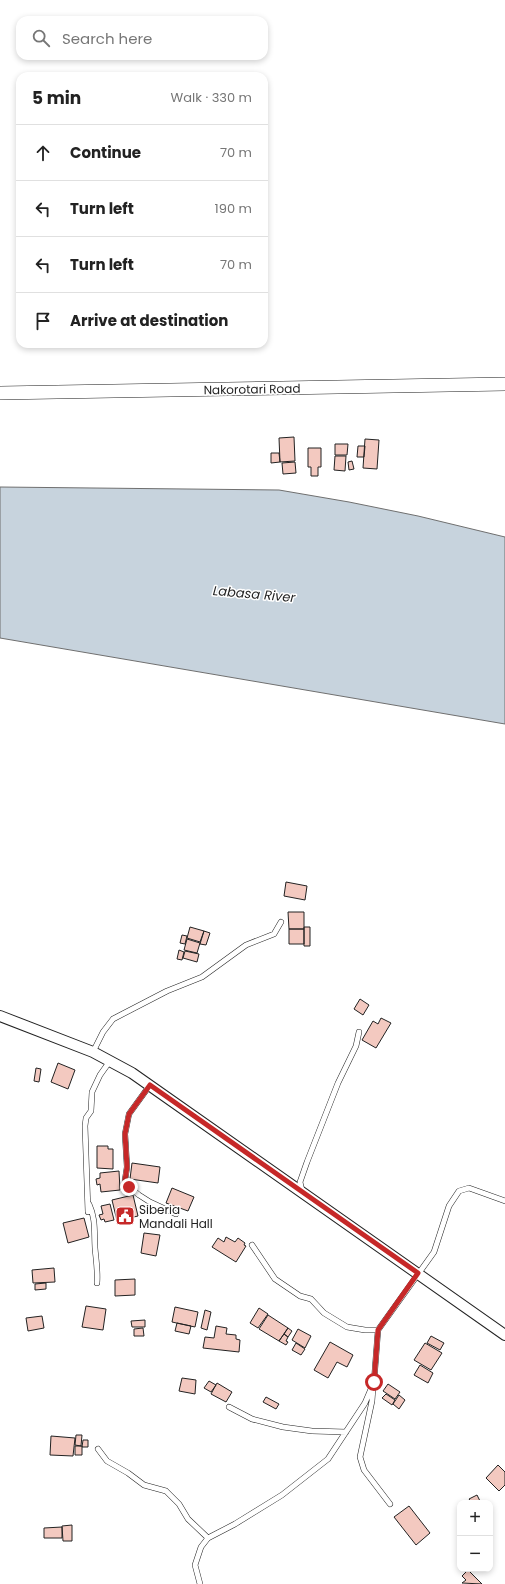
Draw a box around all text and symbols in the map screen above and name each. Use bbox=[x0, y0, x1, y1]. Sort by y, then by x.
search box bbox=[16, 16, 268, 60]
icon: search bbox=[30, 27, 52, 49]
text: Search here bbox=[62, 28, 152, 49]
text: 5 min bbox=[32, 86, 81, 110]
text: Walk · 330 m bbox=[171, 88, 252, 107]
icon: ahead bbox=[32, 142, 54, 164]
text: Continue bbox=[70, 142, 141, 163]
text: 70 m bbox=[220, 143, 252, 162]
icon: left bbox=[32, 198, 54, 220]
text: Turn left bbox=[70, 198, 134, 219]
text: 190 m bbox=[215, 199, 252, 218]
icon: left bbox=[32, 254, 54, 276]
text: Turn left bbox=[70, 254, 134, 275]
text: 70 m bbox=[220, 255, 252, 274]
icon: arrive bbox=[32, 310, 54, 332]
text: Arrive at destination bbox=[70, 310, 228, 331]
street label: Nakorotari Road bbox=[203, 380, 301, 398]
water label: Labasa River bbox=[212, 581, 297, 607]
route end bbox=[120, 1178, 138, 1196]
place label: Siberia Mandali Hall bbox=[139, 1201, 213, 1232]
public building icon: Siberia Mandali Hall bbox=[114, 1205, 136, 1227]
route start bbox=[365, 1373, 383, 1391]
map controls bbox=[457, 1500, 493, 1572]
button: + bbox=[457, 1500, 493, 1536]
button: − bbox=[457, 1536, 493, 1572]

